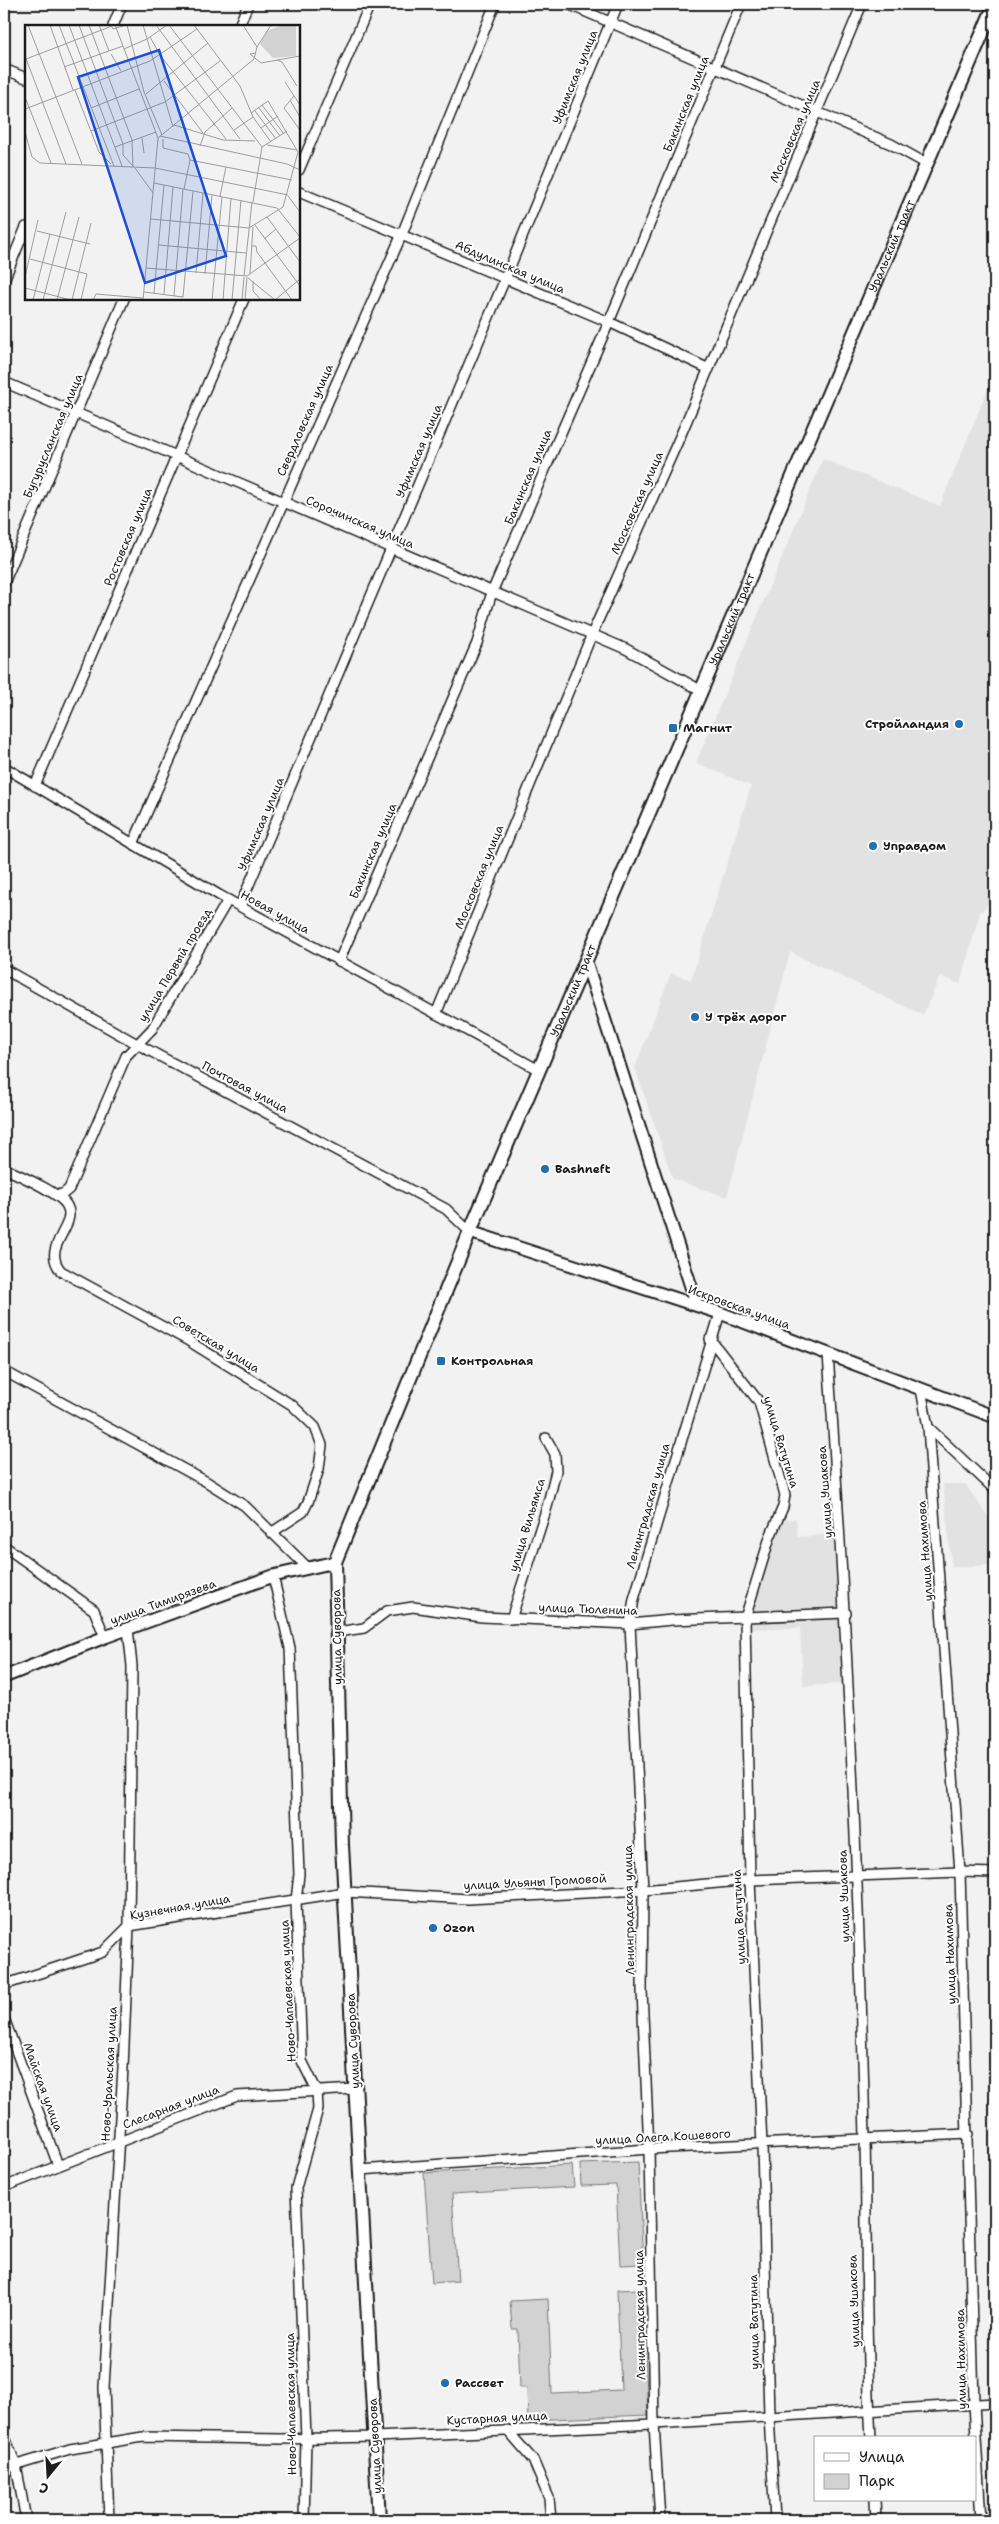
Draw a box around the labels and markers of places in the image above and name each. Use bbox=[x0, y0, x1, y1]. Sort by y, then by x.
place label: Стройландия bbox=[865, 716, 949, 732]
marker: Стройландия bbox=[953, 718, 965, 730]
place label: Магнит bbox=[683, 720, 733, 736]
marker: Магнит bbox=[667, 722, 679, 734]
place label: Управдом bbox=[883, 838, 946, 854]
marker: Управдом bbox=[867, 840, 879, 852]
place label: У трёх дорог bbox=[705, 1009, 788, 1025]
marker: У трёх дорог bbox=[689, 1011, 701, 1023]
place label: Bashneft bbox=[555, 1161, 611, 1177]
marker: Bashneft bbox=[539, 1163, 551, 1175]
place label: Контрольная bbox=[451, 1353, 533, 1369]
marker: Контрольная bbox=[435, 1355, 447, 1367]
place label: Ozon bbox=[443, 1920, 475, 1936]
marker: Ozon bbox=[427, 1922, 439, 1934]
place label: Рассвет bbox=[455, 2375, 504, 2391]
marker: Рассвет bbox=[439, 2377, 451, 2389]

